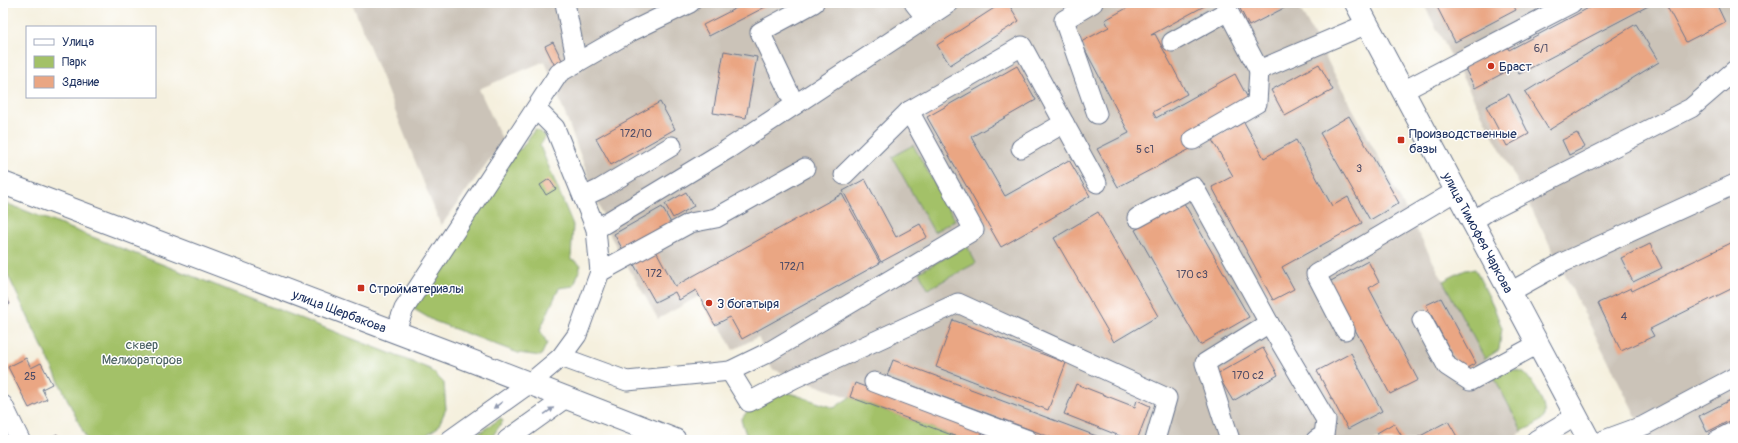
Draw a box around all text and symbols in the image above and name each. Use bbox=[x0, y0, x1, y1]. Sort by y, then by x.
legend bbox=[26, 26, 156, 98]
text: Улица bbox=[62, 35, 94, 50]
house number: 6/1 bbox=[1534, 42, 1548, 55]
text: Парк bbox=[62, 55, 87, 70]
place label: Браст bbox=[1499, 59, 1532, 75]
marker: Браст bbox=[1486, 61, 1496, 71]
text: Здание bbox=[62, 75, 99, 90]
place label: Производственные базы bbox=[1409, 126, 1517, 157]
house number: 172/10 bbox=[620, 127, 652, 140]
marker: Производственные базы bbox=[1396, 135, 1406, 145]
house number: 5 с1 bbox=[1136, 143, 1154, 156]
house number: 3 bbox=[1356, 162, 1362, 175]
street label: улица Тимофея Чаркова bbox=[1438, 169, 1516, 296]
house number: 172/1 bbox=[780, 260, 804, 273]
house number: 172 bbox=[646, 267, 662, 280]
house number: 170 с3 bbox=[1176, 268, 1208, 281]
place label: Стройматериалы bbox=[369, 281, 464, 297]
marker: Стройматериалы bbox=[356, 283, 366, 293]
street label: улица Щербакова bbox=[289, 286, 388, 337]
place label: 3 богатыря bbox=[717, 296, 779, 312]
marker: 3 богатыря bbox=[704, 298, 714, 308]
house number: 4 bbox=[1621, 310, 1628, 323]
park label: сквер Мелиораторов bbox=[102, 337, 182, 368]
house number: 170 с2 bbox=[1232, 369, 1264, 382]
house number: 25 bbox=[24, 370, 36, 383]
one-way arrow bbox=[493, 401, 503, 409]
one-way arrow bbox=[543, 406, 554, 415]

